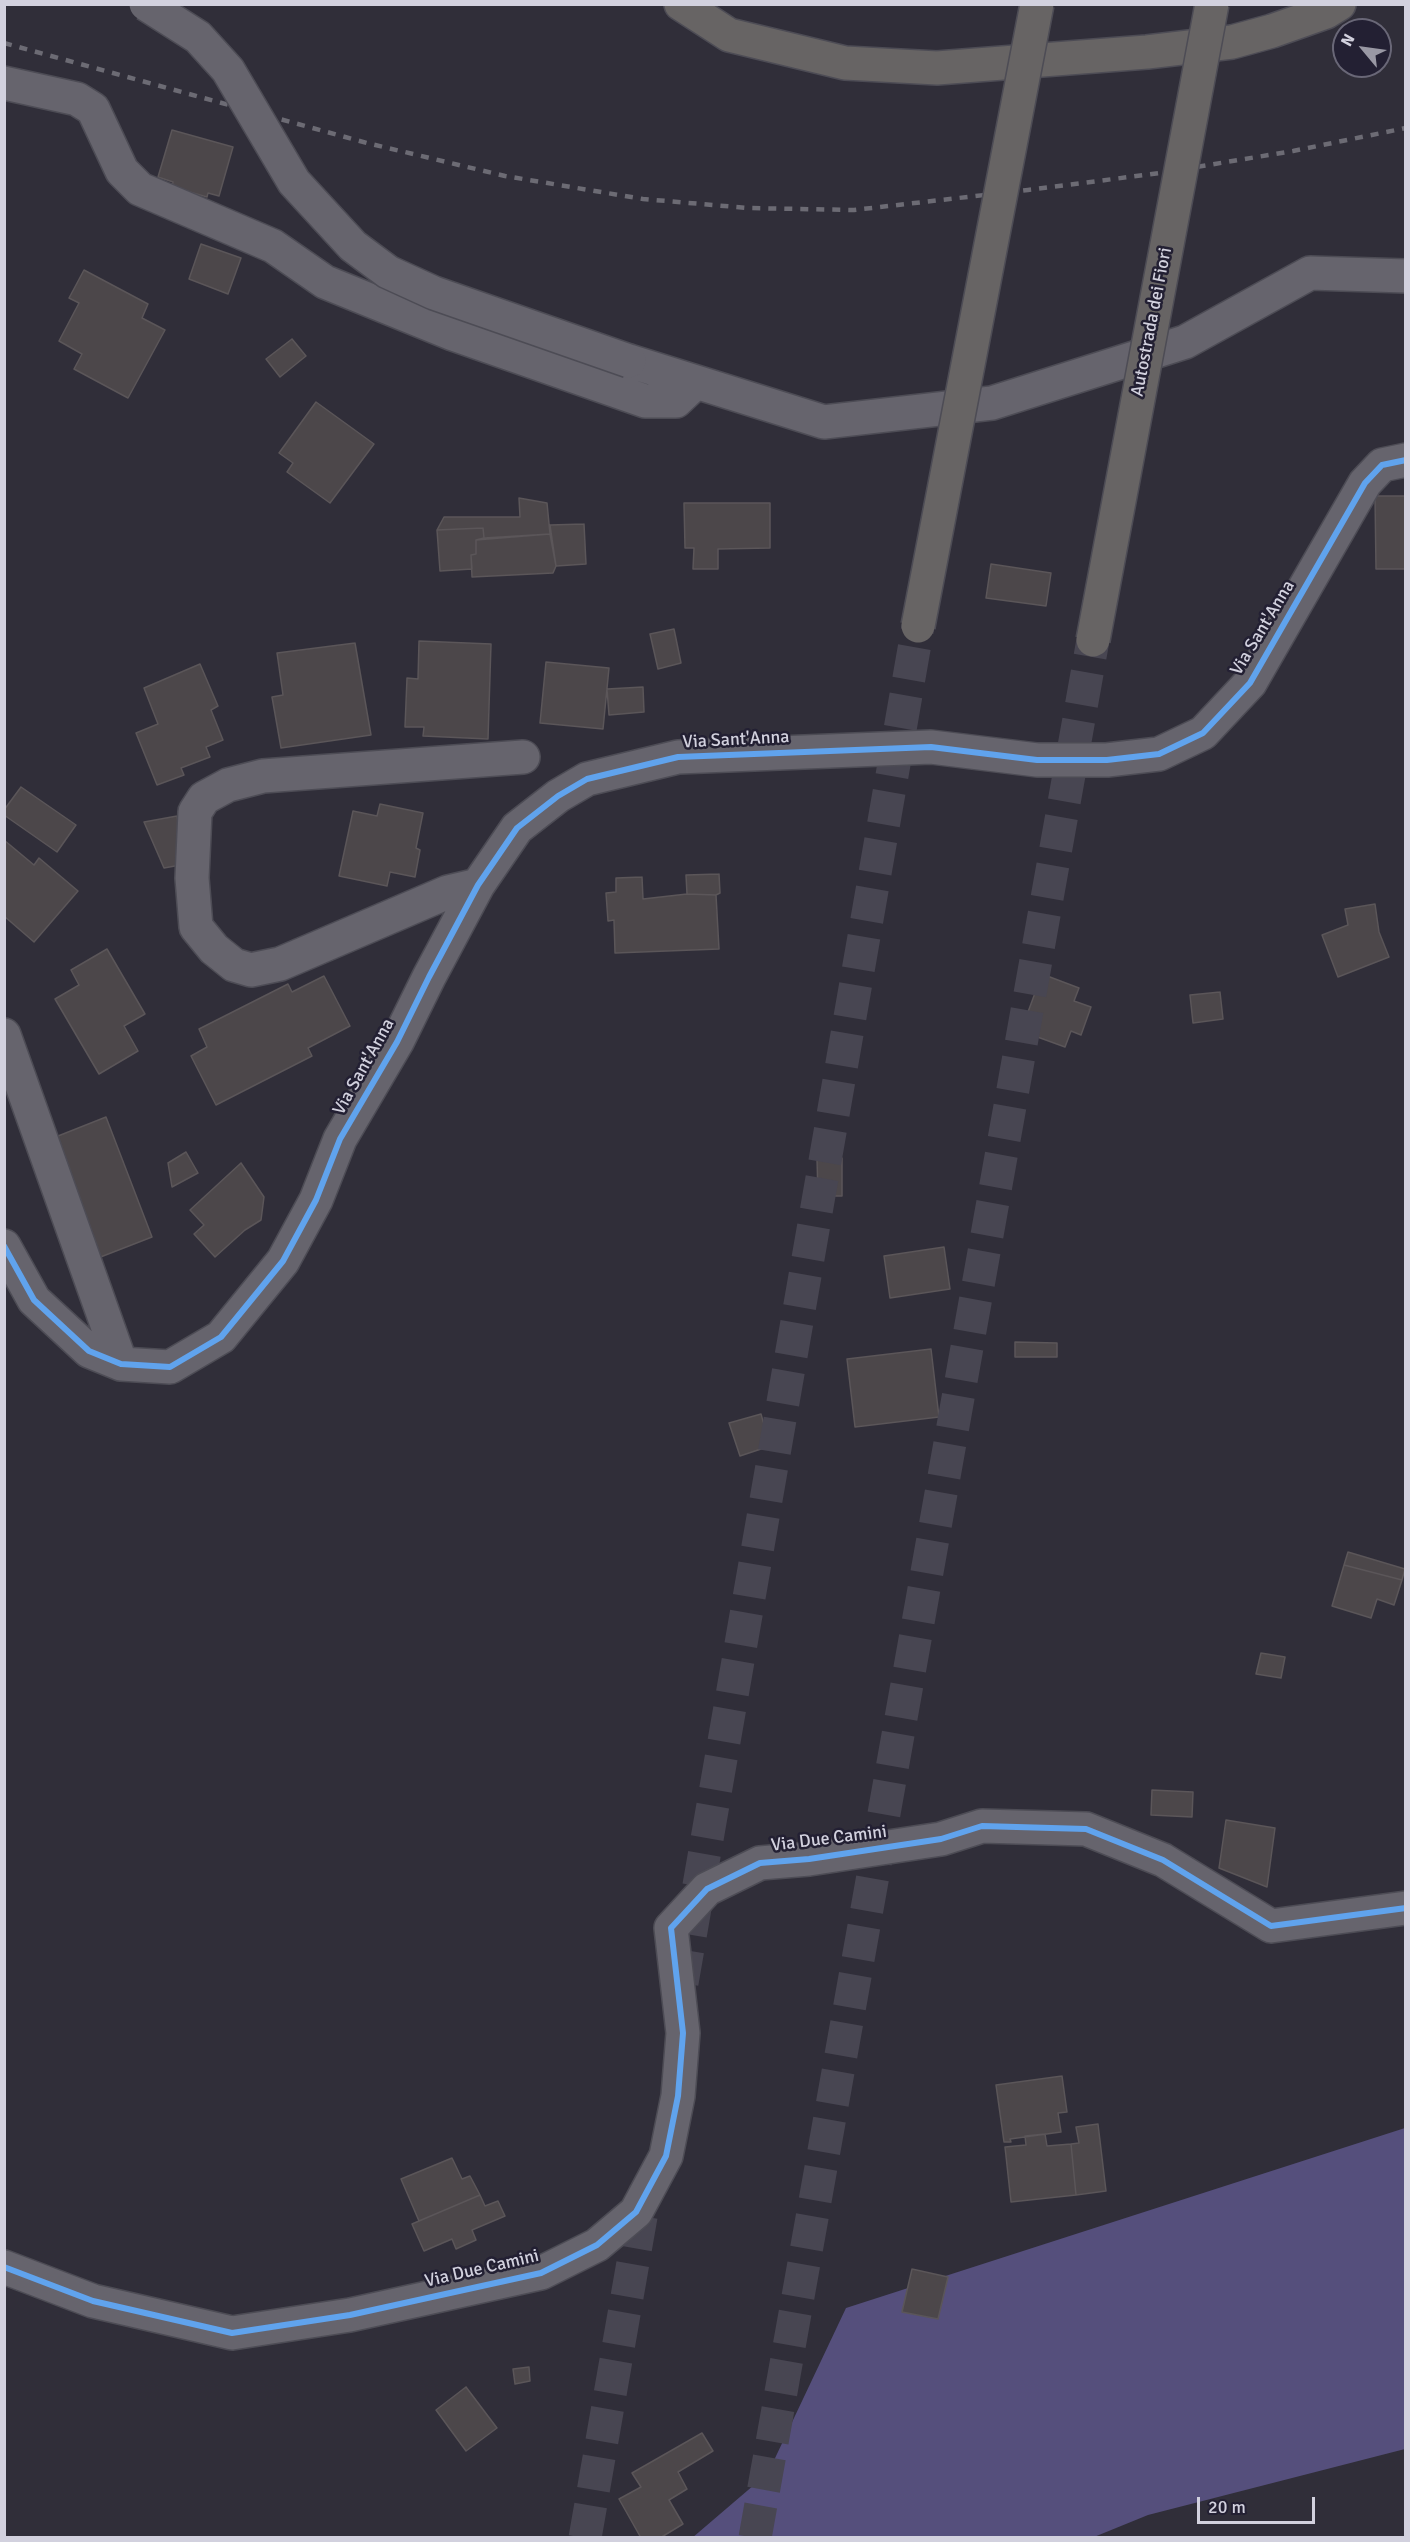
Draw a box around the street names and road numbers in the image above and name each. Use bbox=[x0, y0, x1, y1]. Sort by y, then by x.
street label: Autostrada dei Fiori bbox=[1127, 246, 1177, 398]
street label: Via Sant'Anna bbox=[1226, 577, 1300, 679]
street label: Via Sant'Anna bbox=[682, 726, 790, 754]
street label: Via Sant'Anna bbox=[329, 1015, 399, 1119]
street label: Via Due Camini bbox=[770, 1821, 888, 1857]
street label: Via Due Camini bbox=[423, 2245, 541, 2293]

